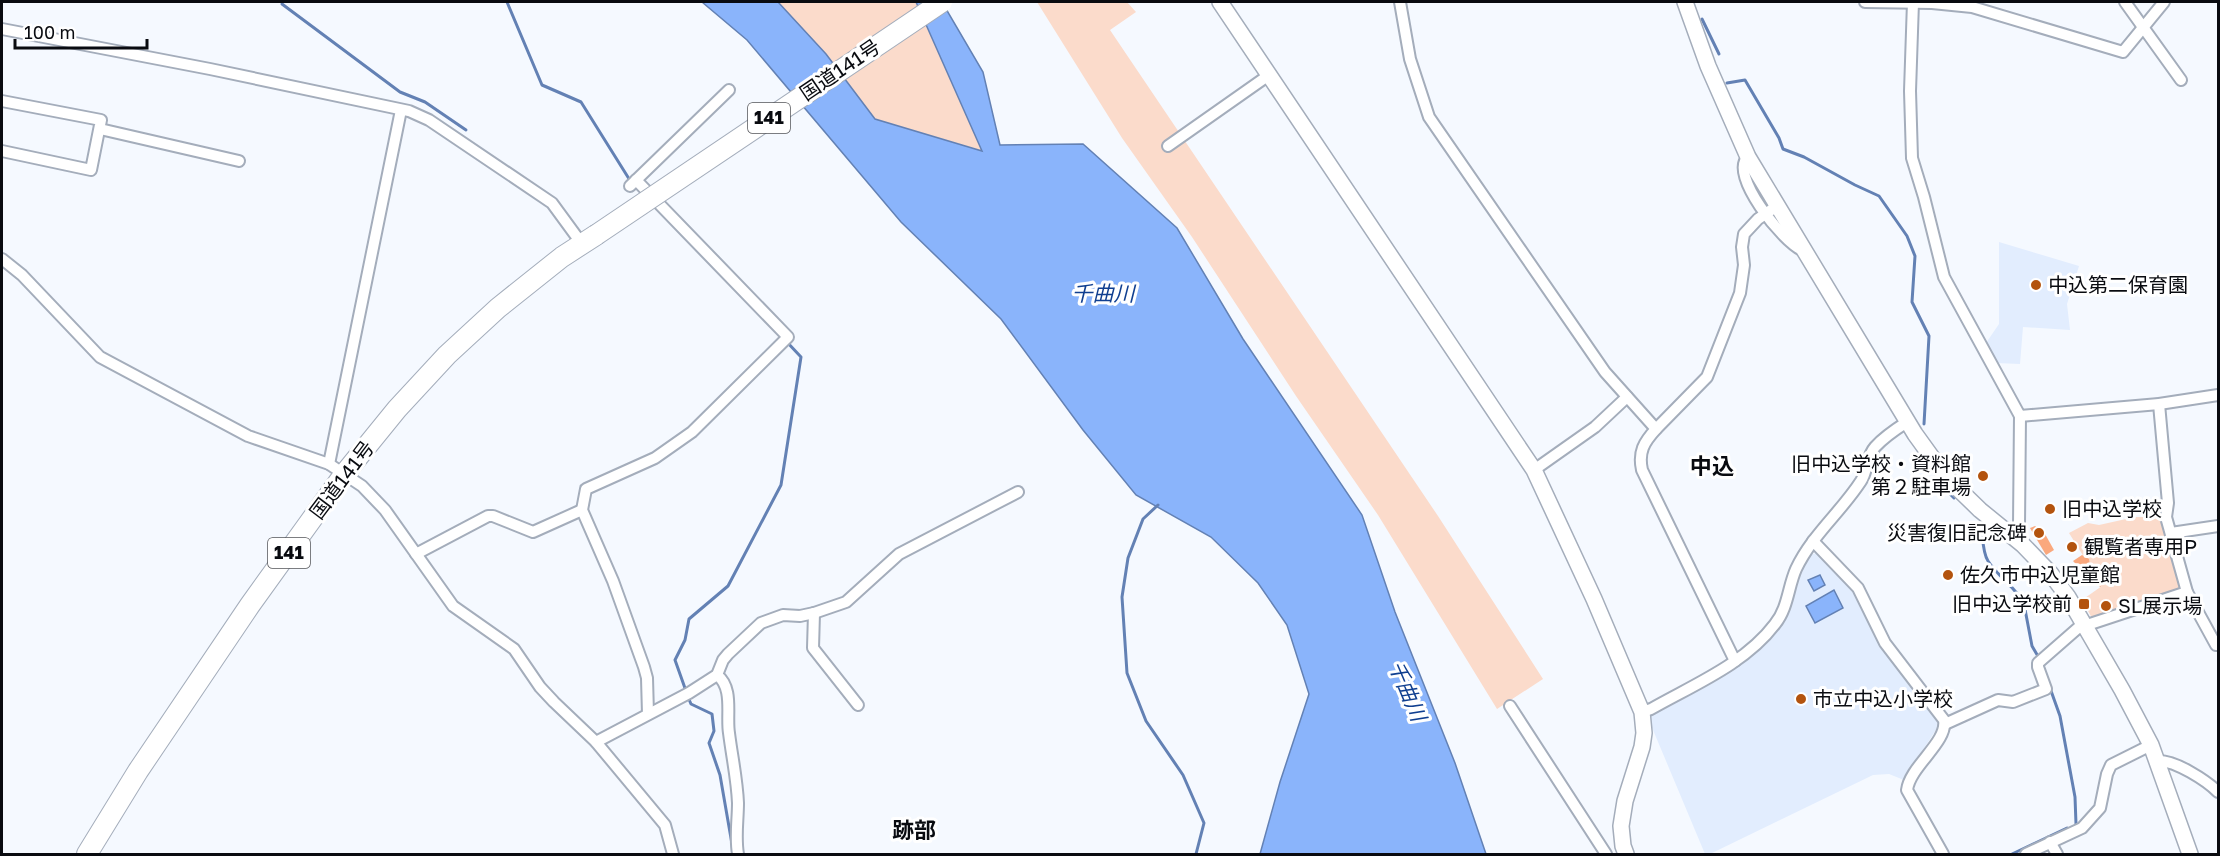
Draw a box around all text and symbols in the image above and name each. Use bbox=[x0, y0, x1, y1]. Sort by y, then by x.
scale bar bbox=[15, 12, 147, 50]
text: 100 m bbox=[24, 21, 75, 43]
street label: 国道141号 bbox=[795, 34, 884, 105]
road number: 141 bbox=[748, 103, 790, 133]
place label: 中込第二保育園 bbox=[2048, 272, 2188, 296]
marker: 中込第二保育園 bbox=[2029, 278, 2043, 292]
water label: 千曲川 bbox=[1072, 280, 1136, 306]
street label: 国道141号 bbox=[304, 436, 378, 523]
place label: 旧中込学校・資料館 第２駐車場 bbox=[1791, 451, 1971, 498]
district label: 中込 bbox=[1690, 452, 1734, 479]
marker: 旧中込学校・資料館 第２駐車場 bbox=[1976, 469, 1990, 483]
place label: 旧中込学校 bbox=[2062, 496, 2162, 520]
marker: 旧中込学校 bbox=[2043, 502, 2057, 516]
place label: 災害復旧記念碑 bbox=[1887, 520, 2027, 544]
marker: 災害復旧記念碑 bbox=[2032, 526, 2046, 540]
place label: 観覧者専用P bbox=[2084, 534, 2197, 558]
road number: 141 bbox=[268, 538, 310, 568]
marker: 観覧者専用P bbox=[2065, 540, 2079, 554]
place label: 佐久市中込児童館 bbox=[1960, 562, 2120, 586]
marker: 佐久市中込児童館 bbox=[1941, 568, 1955, 582]
place label: 旧中込学校前 bbox=[1952, 591, 2072, 615]
place label: SL展示場 bbox=[2118, 593, 2202, 617]
marker: 旧中込学校前 bbox=[2077, 597, 2091, 611]
marker: SL展示場 bbox=[2099, 599, 2113, 613]
water label: 千曲川 bbox=[1384, 657, 1433, 727]
place label: 市立中込小学校 bbox=[1813, 686, 1953, 710]
marker: 市立中込小学校 bbox=[1794, 692, 1808, 706]
district label: 跡部 bbox=[892, 816, 936, 843]

